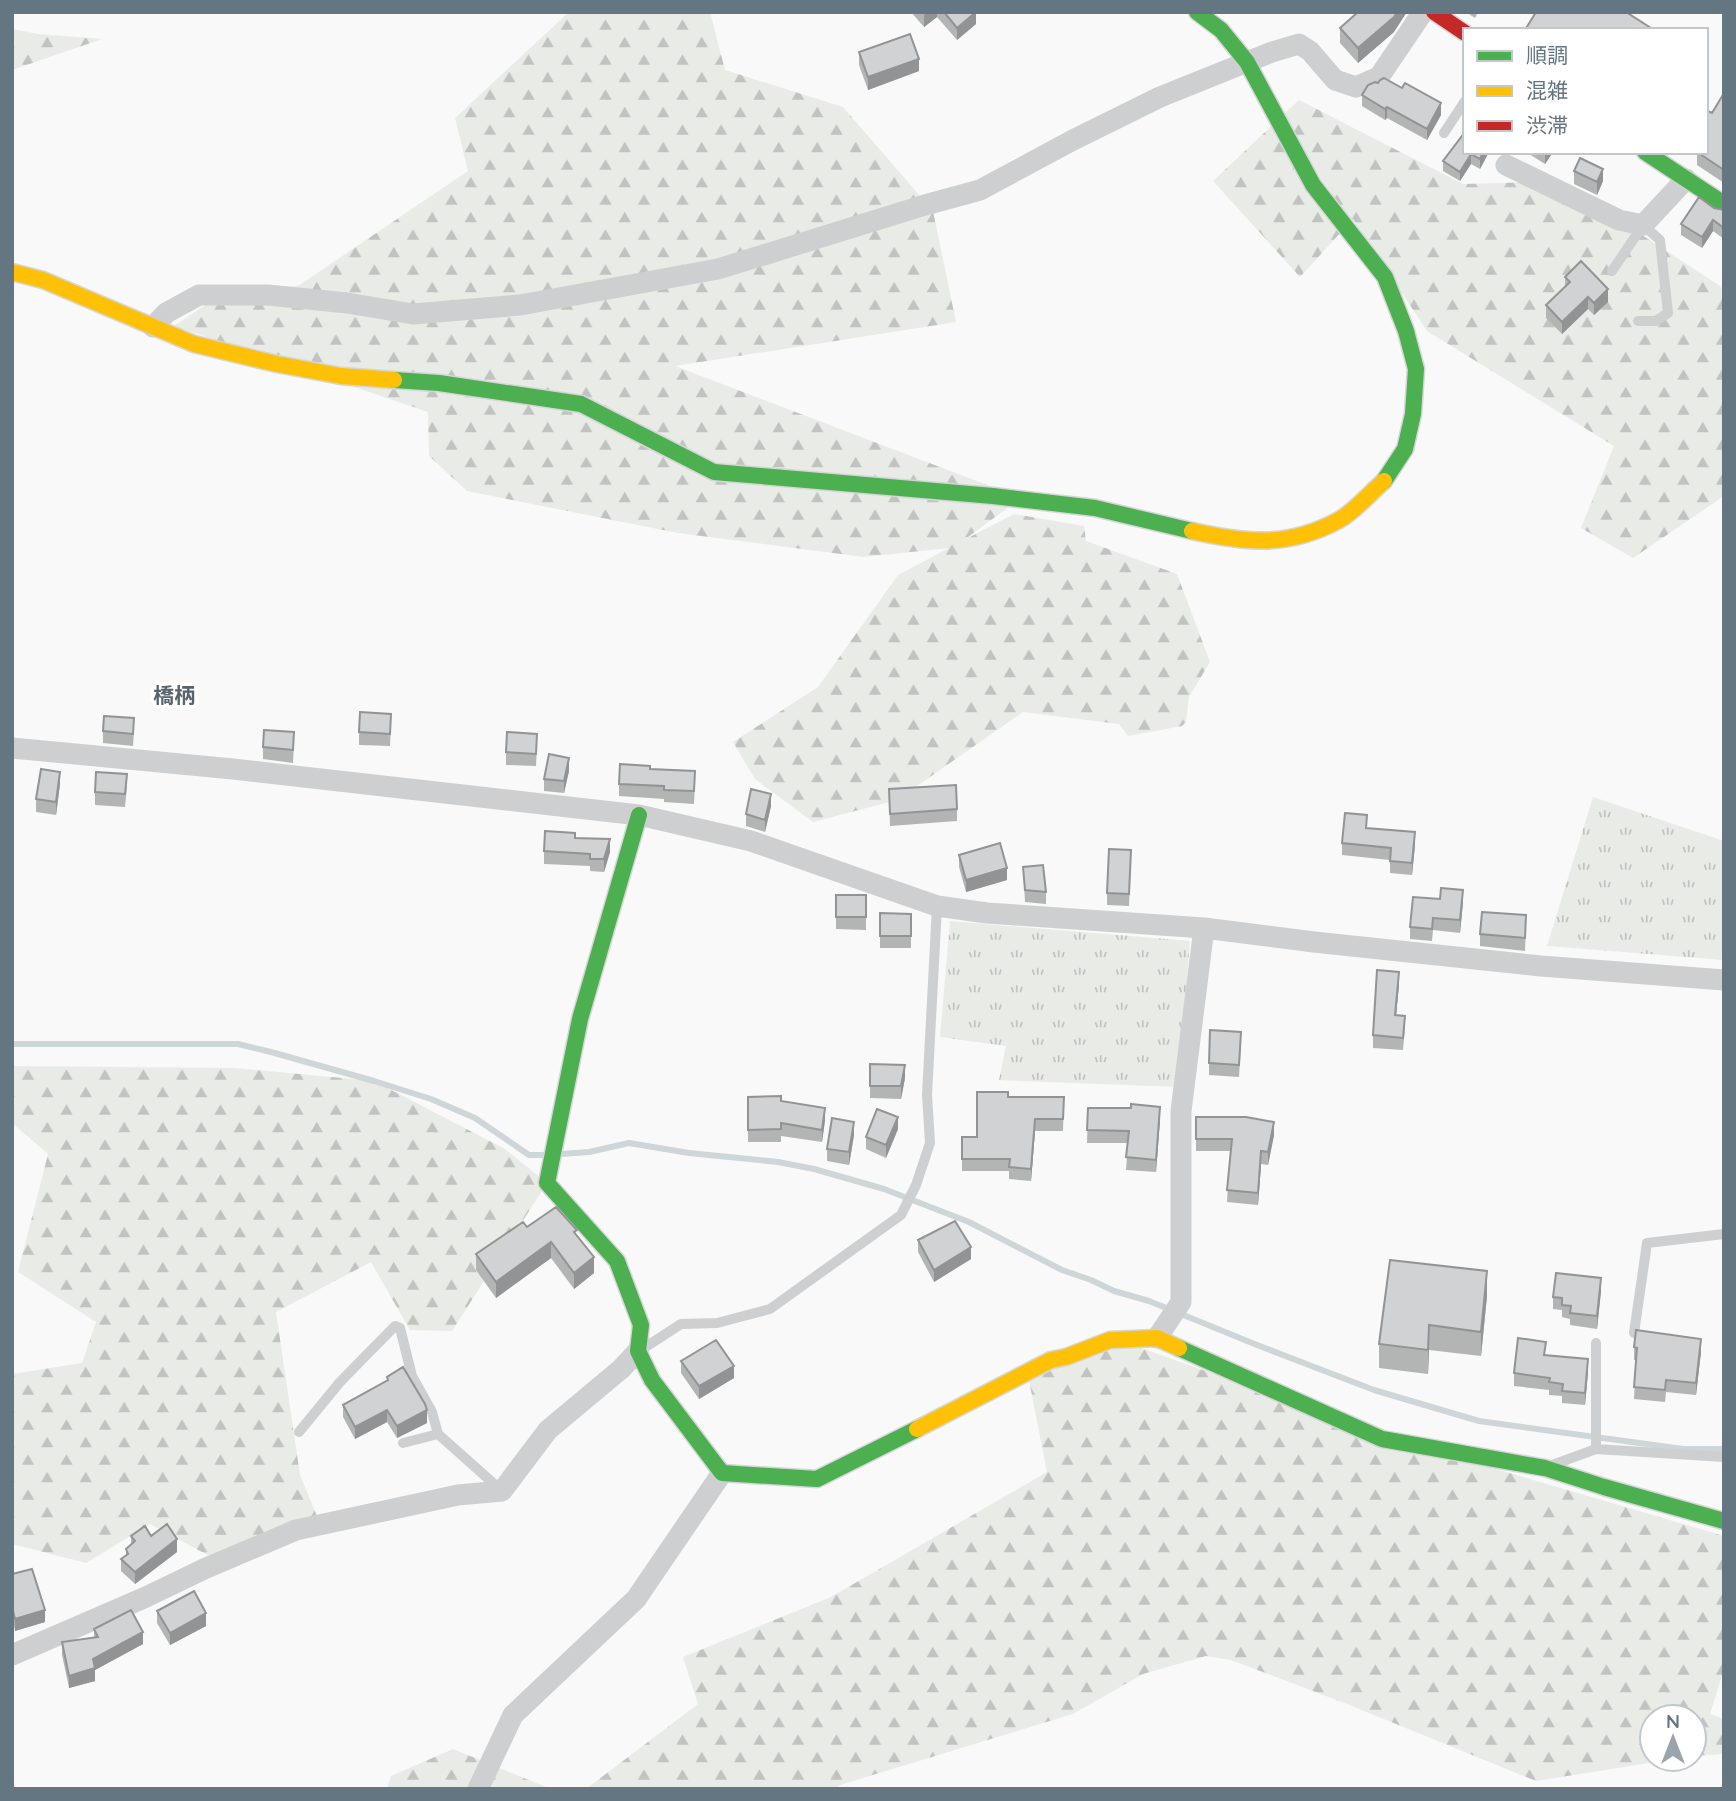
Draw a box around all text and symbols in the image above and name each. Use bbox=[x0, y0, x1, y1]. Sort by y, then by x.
legend bbox=[1463, 28, 1708, 154]
text: 順調 bbox=[1526, 42, 1568, 68]
text: 混雑 bbox=[1526, 77, 1568, 103]
text: 渋滞 bbox=[1526, 112, 1568, 138]
district label: 橋柄 bbox=[153, 682, 195, 708]
north arrow bbox=[1638, 1703, 1708, 1773]
text: N bbox=[1666, 1709, 1680, 1733]

